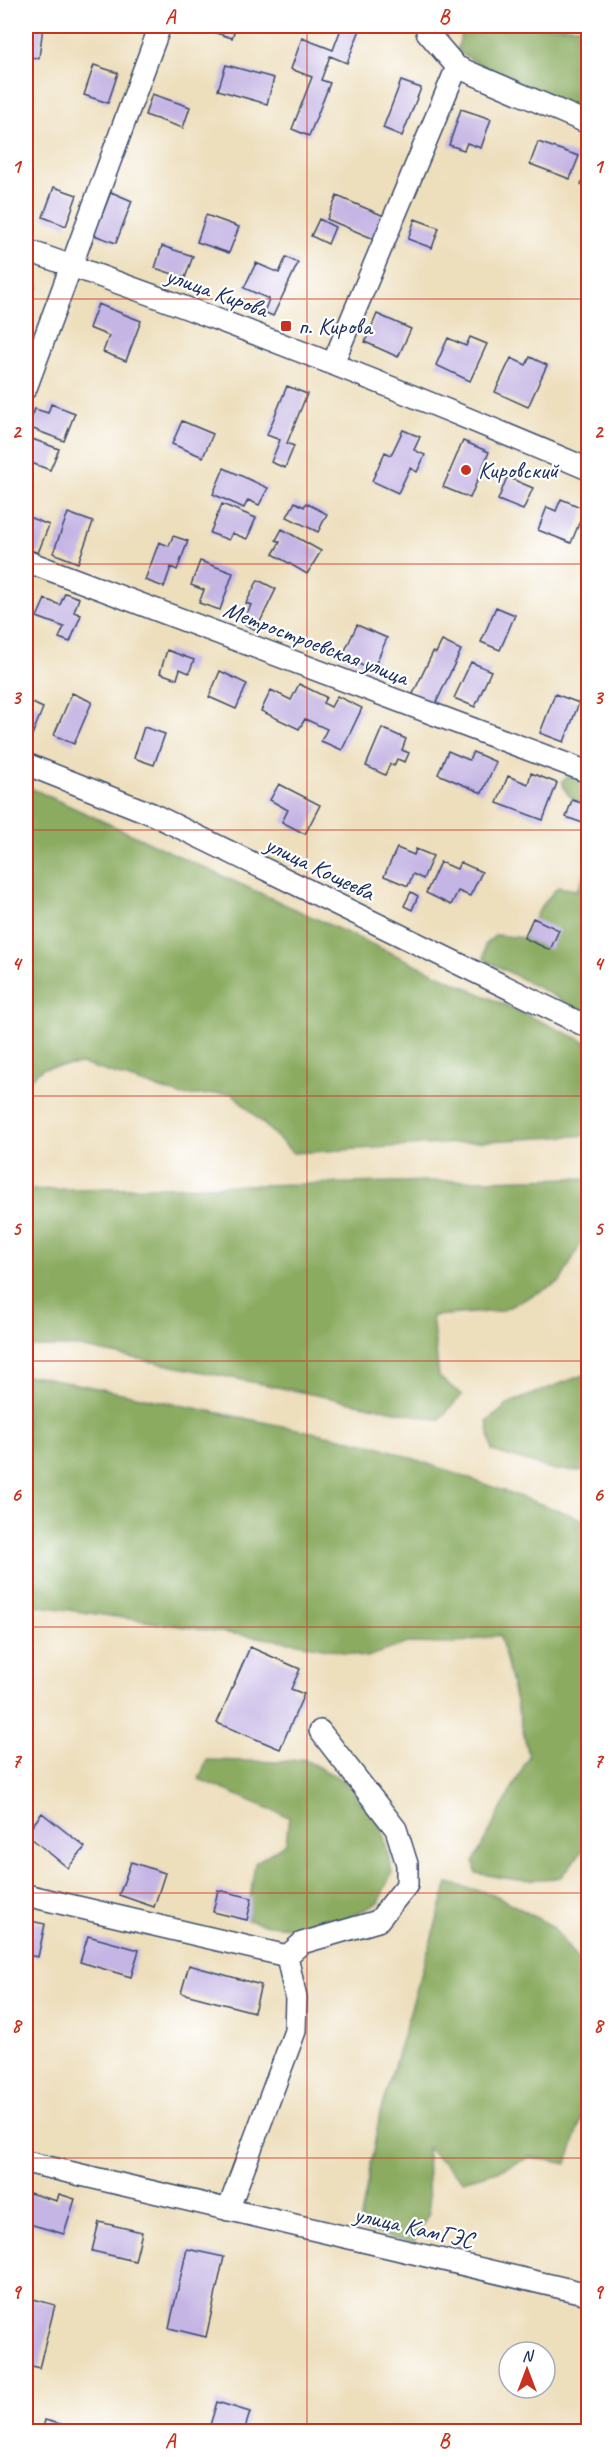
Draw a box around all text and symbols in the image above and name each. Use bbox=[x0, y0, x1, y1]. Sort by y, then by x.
text: A bbox=[165, 4, 177, 29]
text: B bbox=[439, 4, 451, 29]
text: 1 bbox=[12, 154, 23, 179]
text: 1 bbox=[594, 154, 605, 179]
street label: улица Кирова bbox=[160, 259, 274, 325]
place label: п. Кирова bbox=[298, 311, 374, 341]
marker: п. Кирова bbox=[279, 319, 293, 333]
text: 2 bbox=[12, 419, 23, 444]
text: 2 bbox=[594, 419, 605, 444]
place label: Кировский bbox=[478, 455, 560, 485]
marker: Кировский bbox=[459, 463, 473, 477]
street label: Метростроевская улица bbox=[219, 594, 415, 693]
text: 3 bbox=[12, 685, 23, 710]
text: 3 bbox=[594, 685, 605, 710]
street label: улица Кощеева bbox=[259, 828, 381, 908]
text: 4 bbox=[12, 951, 24, 976]
text: 4 bbox=[594, 951, 606, 976]
text: 5 bbox=[12, 1216, 23, 1241]
text: 5 bbox=[594, 1216, 605, 1241]
text: 6 bbox=[11, 1482, 22, 1507]
text: 6 bbox=[593, 1482, 604, 1507]
text: 7 bbox=[12, 1748, 23, 1773]
text: 7 bbox=[594, 1748, 605, 1773]
text: 8 bbox=[12, 2013, 24, 2038]
text: 8 bbox=[594, 2013, 606, 2038]
street label: улица КамГЭС bbox=[349, 2198, 479, 2256]
text: 9 bbox=[12, 2279, 23, 2304]
text: 9 bbox=[594, 2279, 605, 2304]
north arrow bbox=[497, 2340, 557, 2400]
text: N bbox=[522, 2346, 535, 2366]
text: A bbox=[165, 2428, 177, 2453]
text: B bbox=[439, 2428, 451, 2453]

